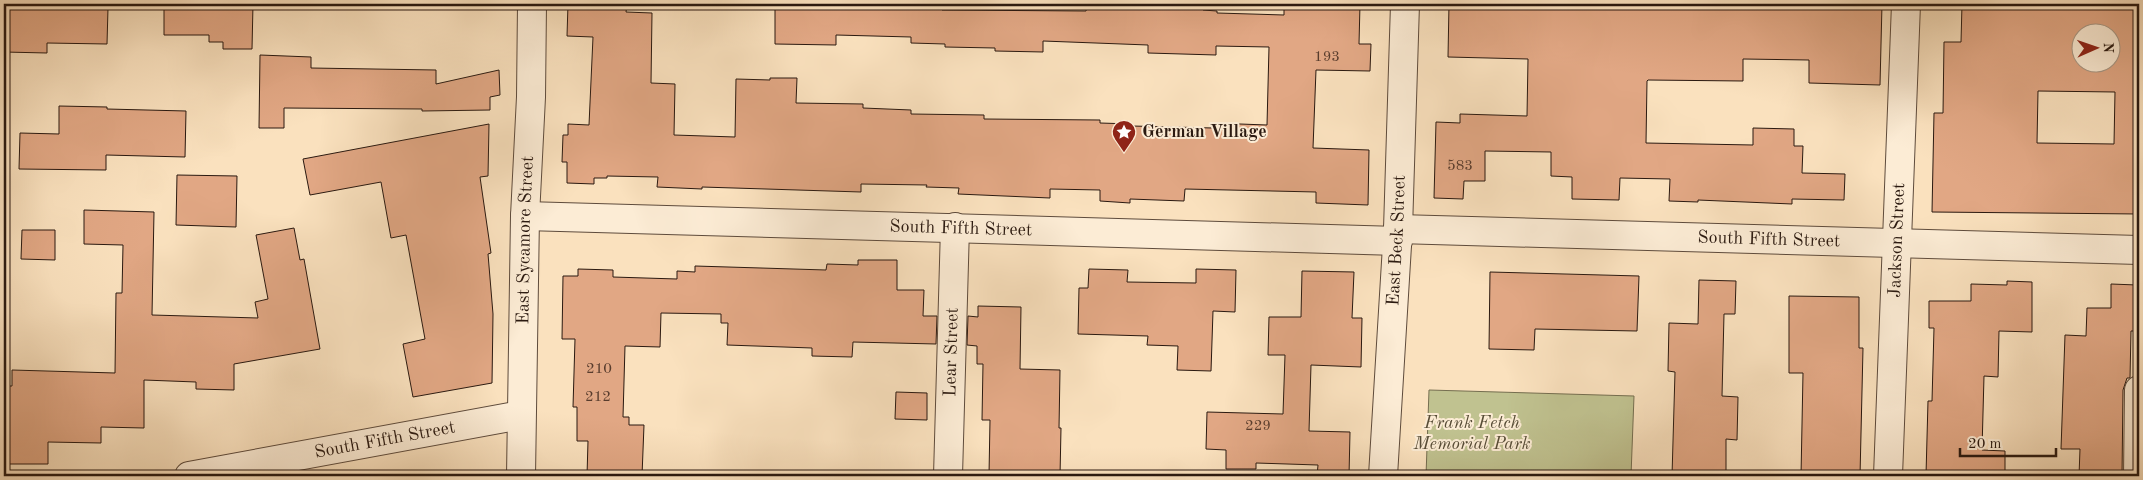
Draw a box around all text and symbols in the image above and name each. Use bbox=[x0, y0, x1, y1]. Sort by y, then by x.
north arrow bbox=[2070, 22, 2120, 72]
text: N bbox=[2101, 42, 2115, 53]
house number: 193 bbox=[1314, 50, 1340, 65]
place icon: German Village bbox=[1111, 119, 1137, 153]
place label: German Village bbox=[1142, 123, 1267, 141]
street label: East Sycamore Street bbox=[514, 155, 537, 325]
house number: 583 bbox=[1447, 159, 1473, 174]
street label: East Beck Street bbox=[1384, 175, 1409, 306]
street label: Jackson Street bbox=[1886, 182, 1908, 298]
street label: South Fifth Street bbox=[889, 217, 1032, 240]
street label: South Fifth Street bbox=[1697, 228, 1840, 251]
street label: Lear Street bbox=[941, 307, 962, 397]
house number: 210 bbox=[586, 362, 612, 377]
house number: 212 bbox=[585, 390, 611, 405]
park label: Frank Fetch Memorial Park bbox=[1412, 414, 1531, 453]
street label: South Fifth Street bbox=[313, 418, 457, 462]
house number: 229 bbox=[1245, 419, 1271, 434]
scale bar bbox=[1960, 425, 2057, 457]
text: 20 m bbox=[1968, 437, 2002, 452]

